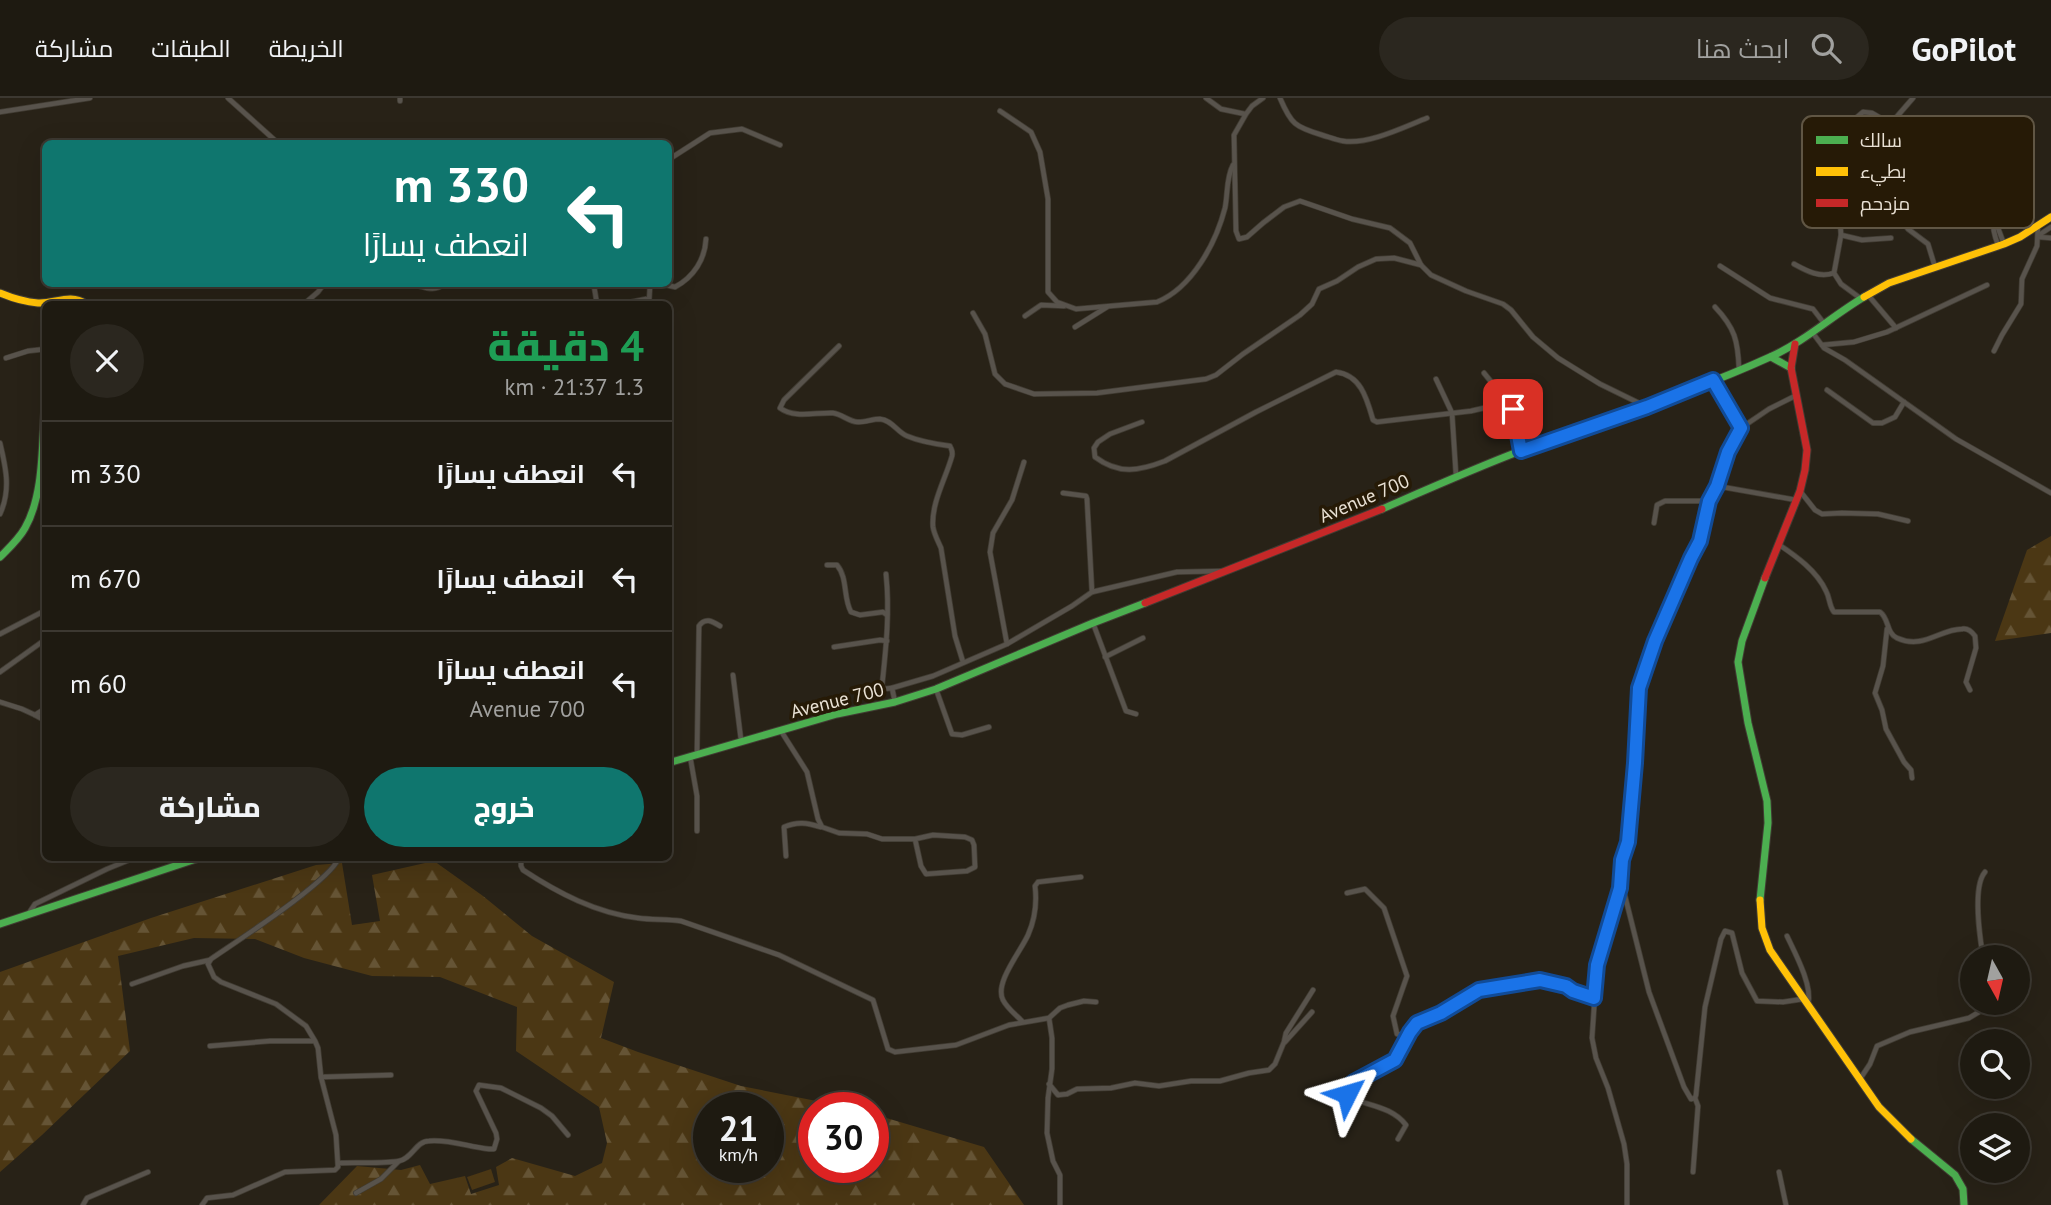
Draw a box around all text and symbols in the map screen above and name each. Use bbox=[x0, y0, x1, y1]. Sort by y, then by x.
search box bbox=[1379, 17, 1869, 80]
text: GoPilot bbox=[1911, 27, 2016, 70]
icon: search bbox=[1807, 29, 1845, 67]
text: ابحث هنا bbox=[1696, 32, 1789, 65]
text: مشاركة bbox=[35, 33, 113, 64]
text: الطبقات bbox=[151, 33, 231, 64]
text: الخريطة bbox=[269, 33, 344, 64]
legend bbox=[1802, 116, 2034, 228]
text: سالك bbox=[1860, 128, 1902, 152]
text: 330 m bbox=[394, 152, 529, 216]
text: بطيء bbox=[1860, 159, 1906, 186]
icon: left bbox=[553, 168, 644, 259]
text: مزدحم bbox=[1860, 191, 1910, 217]
text: انعطف يسارًا bbox=[363, 223, 529, 265]
text: 4 دقيقة bbox=[488, 318, 644, 373]
button: close bbox=[70, 324, 144, 398]
text: 1.3 km · 21:37 bbox=[505, 372, 644, 401]
pin bbox=[1483, 379, 1543, 439]
icon: arrive bbox=[1494, 390, 1532, 428]
icon: left bbox=[606, 455, 644, 493]
text: 330 m bbox=[70, 457, 141, 490]
text: انعطف يسارًا bbox=[437, 457, 585, 490]
street label: Avenue 700 bbox=[1315, 468, 1413, 528]
icon: left bbox=[606, 560, 644, 598]
text: 670 m bbox=[70, 562, 141, 595]
text: انعطف يسارًا bbox=[437, 562, 585, 595]
text: انعطف يسارًا bbox=[437, 653, 585, 686]
icon: left bbox=[606, 665, 644, 703]
text: 60 m bbox=[70, 667, 126, 700]
street label: Avenue 700 bbox=[788, 677, 886, 723]
text: Avenue 700 bbox=[469, 694, 585, 723]
button: مشاركة bbox=[70, 767, 350, 847]
button: خروج bbox=[364, 767, 644, 847]
north arrow bbox=[1960, 945, 2030, 1015]
map controls bbox=[1960, 945, 2030, 1183]
button: search bbox=[1960, 1029, 2030, 1099]
position arrow bbox=[1310, 1057, 1384, 1131]
speed limit sign: 30 bbox=[798, 1092, 889, 1183]
text: 21 bbox=[719, 1105, 758, 1151]
button: layers bbox=[1960, 1113, 2030, 1183]
text: km/h bbox=[719, 1143, 758, 1166]

